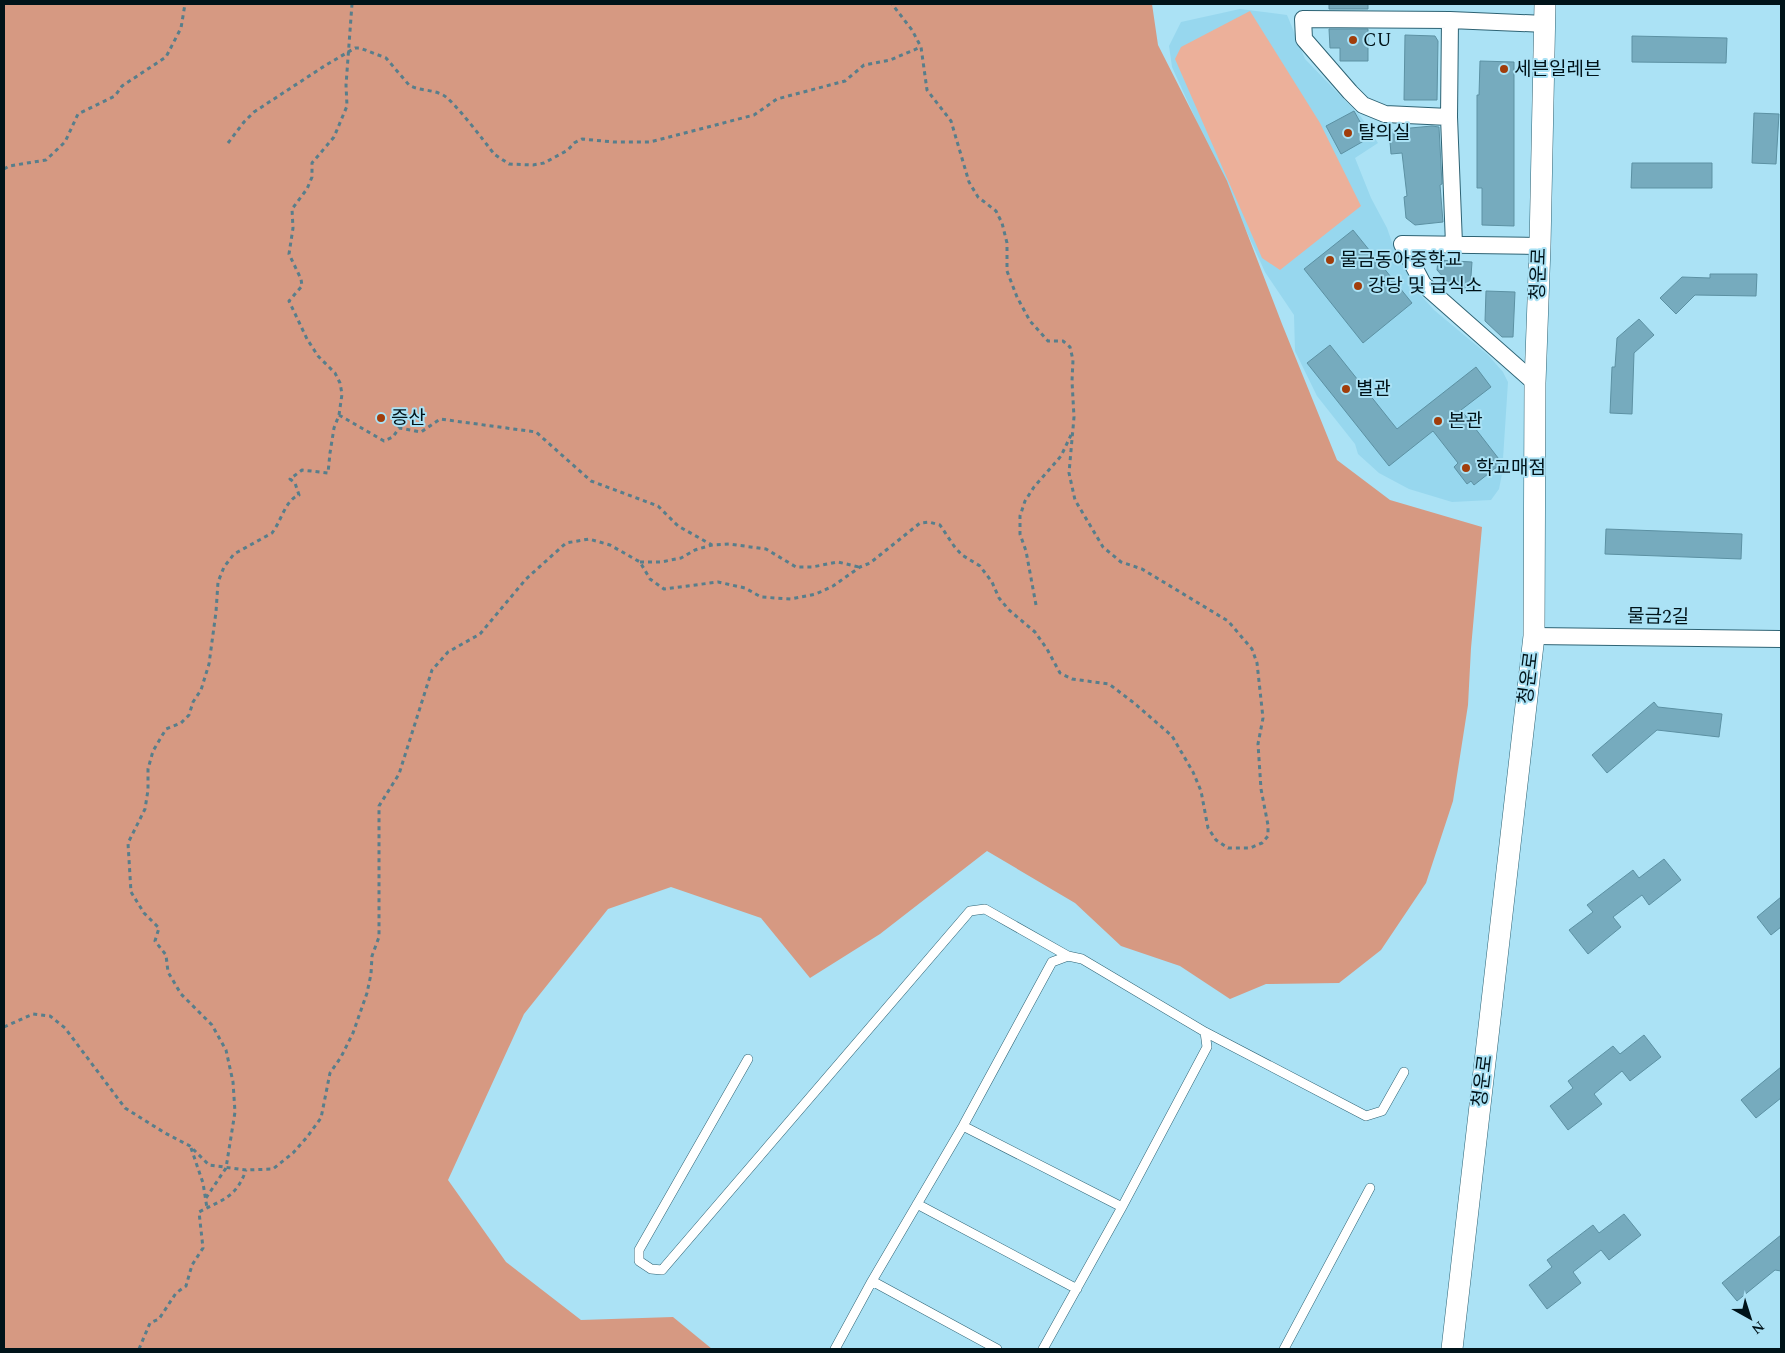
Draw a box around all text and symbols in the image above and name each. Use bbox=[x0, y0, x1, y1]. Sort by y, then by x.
place label: CU bbox=[1363, 26, 1392, 55]
marker: CU bbox=[1347, 34, 1359, 46]
place label: 세븐일레븐 bbox=[1514, 55, 1601, 84]
marker: 세븐일레븐 bbox=[1498, 63, 1510, 75]
place label: 탈의실 bbox=[1358, 119, 1410, 148]
marker: 탈의실 bbox=[1342, 127, 1354, 139]
place label: 물금동아중학교 bbox=[1340, 246, 1462, 275]
street label: 청운로 bbox=[1524, 247, 1554, 301]
marker: 물금동아중학교 bbox=[1324, 254, 1336, 266]
place label: 강당 및 급식소 bbox=[1368, 272, 1482, 301]
marker: 강당 및 급식소 bbox=[1352, 280, 1364, 292]
place label: 별관 bbox=[1356, 375, 1391, 404]
marker: 별관 bbox=[1340, 383, 1352, 395]
place label: 증산 bbox=[391, 404, 426, 433]
place label: 본관 bbox=[1448, 407, 1483, 436]
marker: 증산 bbox=[375, 412, 387, 424]
marker: 본관 bbox=[1432, 415, 1444, 427]
place label: 학교매점 bbox=[1476, 454, 1546, 483]
marker: 학교매점 bbox=[1460, 462, 1472, 474]
street label: 물금2길 bbox=[1627, 602, 1689, 632]
street label: 청운로 bbox=[1511, 650, 1547, 706]
street label: 청운로 bbox=[1465, 1053, 1501, 1109]
north arrow bbox=[1725, 1293, 1775, 1343]
text: N bbox=[1747, 1316, 1769, 1339]

